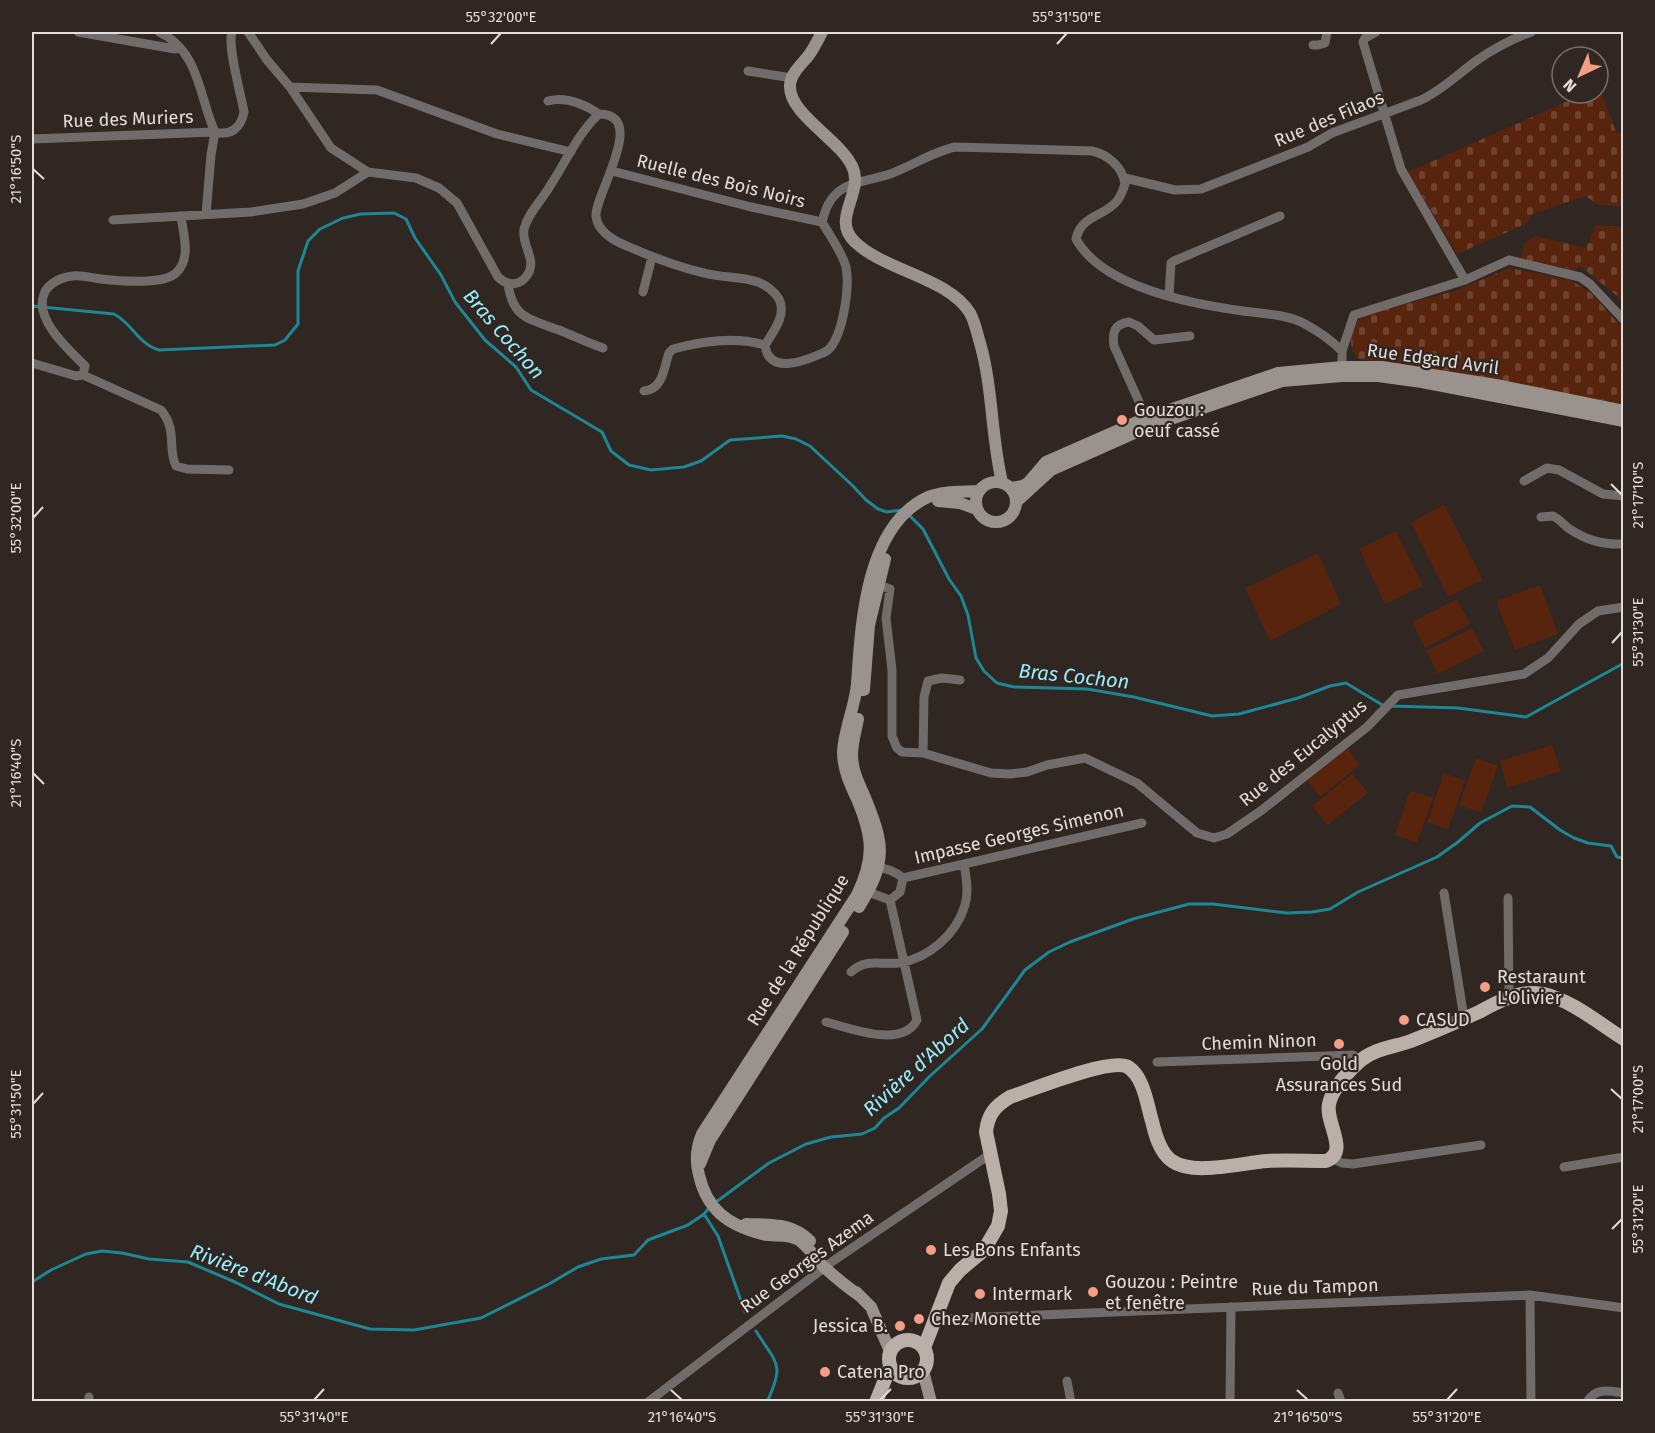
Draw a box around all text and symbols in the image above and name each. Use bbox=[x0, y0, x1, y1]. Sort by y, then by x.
text: 55°32'00"E bbox=[465, 8, 537, 26]
text: 55°31'50"E bbox=[1032, 8, 1102, 26]
north arrow bbox=[1550, 45, 1610, 105]
text: N bbox=[1560, 75, 1580, 96]
street label: Rue des Filaos bbox=[1271, 86, 1387, 152]
street label: Rue des Muriers bbox=[62, 106, 194, 132]
text: 21°16'50"S bbox=[7, 135, 25, 203]
street label: Ruelle des Bois Noirs bbox=[635, 149, 807, 213]
water label: Bras Cochon bbox=[458, 284, 550, 384]
street label: Rue Edgard Avril bbox=[1366, 339, 1500, 379]
place label: Gouzou : oeuf cassé bbox=[1134, 399, 1220, 442]
marker: Gouzou : oeuf cassé bbox=[1115, 413, 1129, 427]
text: 21°17'10"S bbox=[1629, 462, 1647, 528]
text: 55°32'00"E bbox=[7, 482, 25, 554]
text: 55°31'30"E bbox=[1629, 597, 1647, 667]
water label: Bras Cochon bbox=[1017, 658, 1131, 694]
street label: Rue des Eucalyptus bbox=[1235, 695, 1371, 811]
text: 21°16'40"S bbox=[7, 739, 25, 807]
street label: Impasse Georges Simenon bbox=[912, 799, 1126, 869]
street label: Rue de la République bbox=[742, 870, 854, 1030]
place label: Restaraunt L'Olivier bbox=[1497, 966, 1586, 1009]
marker: Restaraunt L'Olivier bbox=[1478, 980, 1492, 994]
place label: CASUD bbox=[1416, 1009, 1470, 1031]
water label: Rivière d'Abord bbox=[858, 1013, 974, 1121]
marker: CASUD bbox=[1397, 1013, 1411, 1027]
street label: Chemin Ninon bbox=[1201, 1029, 1317, 1055]
marker: Gold Assurances Sud bbox=[1332, 1037, 1346, 1051]
place label: Gold Assurances Sud bbox=[1276, 1053, 1402, 1096]
text: 21°17'00"S bbox=[1629, 1065, 1647, 1133]
text: 55°31'50"E bbox=[7, 1069, 25, 1139]
text: 55°31'20"E bbox=[1629, 1184, 1647, 1254]
street label: Rue Georges Azema bbox=[736, 1206, 878, 1318]
water label: Rivière d'Abord bbox=[187, 1239, 321, 1309]
place label: Les Bons Enfants bbox=[943, 1239, 1081, 1261]
marker: Les Bons Enfants bbox=[924, 1243, 938, 1257]
place label: Gouzou : Peintre et fenêtre bbox=[1105, 1271, 1238, 1314]
street label: Rue du Tampon bbox=[1251, 1274, 1379, 1300]
place label: Intermark bbox=[992, 1283, 1073, 1305]
marker: Gouzou : Peintre et fenêtre bbox=[1086, 1285, 1100, 1299]
marker: Intermark bbox=[973, 1287, 987, 1301]
place label: Chez Monette bbox=[931, 1308, 1041, 1330]
marker: Chez Monette bbox=[912, 1312, 926, 1326]
place label: Jessica B. bbox=[813, 1315, 888, 1337]
marker: Jessica B. bbox=[893, 1319, 907, 1333]
place label: Catena Pro bbox=[837, 1361, 925, 1383]
marker: Catena Pro bbox=[818, 1365, 832, 1379]
text: 55°31'40"E bbox=[279, 1408, 349, 1426]
text: 21°16'40"S bbox=[648, 1408, 716, 1426]
text: 55°31'30"E bbox=[845, 1408, 915, 1426]
text: 21°16'50"S bbox=[1274, 1408, 1342, 1426]
text: 55°31'20"E bbox=[1412, 1408, 1482, 1426]

